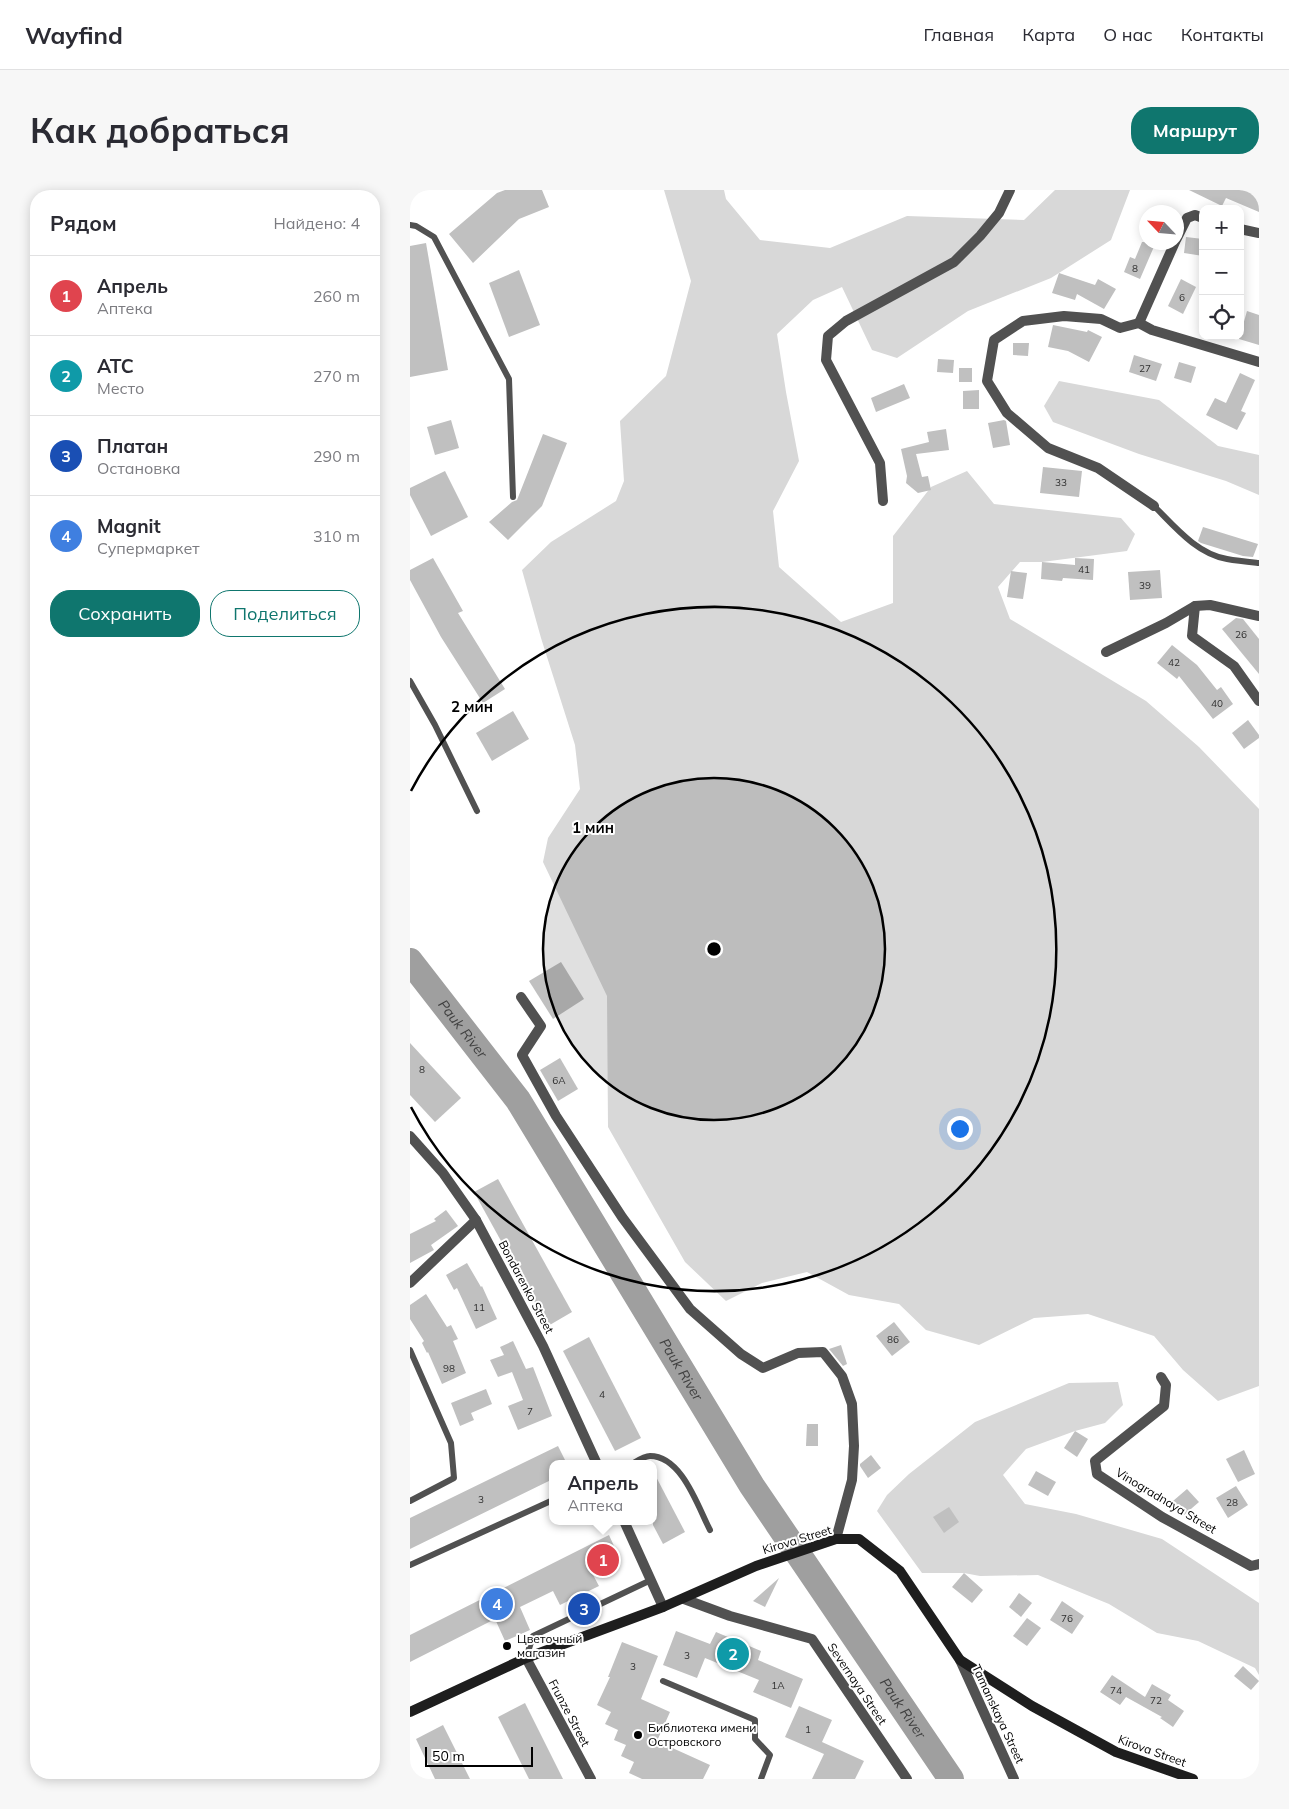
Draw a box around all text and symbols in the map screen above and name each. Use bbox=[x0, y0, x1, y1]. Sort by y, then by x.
text: Wayfind bbox=[25, 20, 123, 50]
text: Главная bbox=[924, 23, 994, 46]
text: Карта bbox=[1022, 23, 1075, 46]
text: О нас bbox=[1103, 23, 1153, 46]
text: Контакты bbox=[1181, 23, 1264, 46]
button: Маршрут bbox=[1131, 107, 1259, 154]
text: Как добраться bbox=[30, 108, 290, 152]
north arrow bbox=[1139, 205, 1184, 250]
map controls bbox=[1199, 205, 1244, 340]
button: + bbox=[1199, 205, 1244, 250]
text: Рядом bbox=[50, 210, 117, 236]
text: Найдено: 4 bbox=[274, 213, 360, 233]
button: − bbox=[1199, 250, 1244, 295]
house number: 8 bbox=[1132, 262, 1138, 275]
text: Апрель bbox=[97, 274, 168, 298]
text: 1 bbox=[61, 286, 71, 306]
text: 260 m bbox=[313, 286, 360, 306]
house number: 6 bbox=[1179, 291, 1185, 304]
button: locate bbox=[1199, 295, 1244, 340]
text: Аптека bbox=[97, 298, 153, 318]
text: АТС bbox=[97, 354, 134, 378]
house number: 27 bbox=[1139, 362, 1151, 375]
text: 2 bbox=[61, 366, 71, 386]
text: 270 m bbox=[313, 366, 360, 386]
text: Место bbox=[97, 378, 144, 398]
text: Платан bbox=[97, 434, 168, 458]
text: 3 bbox=[61, 446, 71, 466]
text: 290 m bbox=[313, 446, 360, 466]
text: Остановка bbox=[97, 458, 181, 478]
house number: 33 bbox=[1055, 476, 1067, 489]
text: Magnit bbox=[97, 514, 161, 538]
text: 4 bbox=[61, 526, 71, 546]
text: 310 m bbox=[313, 526, 360, 546]
text: Супермаркет bbox=[97, 538, 200, 558]
house number: 41 bbox=[1078, 563, 1090, 576]
house number: 39 bbox=[1139, 579, 1151, 592]
button: Сохранить bbox=[50, 590, 200, 637]
button: Поделиться bbox=[210, 590, 360, 637]
house number: 26 bbox=[1235, 628, 1247, 641]
house number: 42 bbox=[1168, 656, 1180, 669]
text: 2 мин bbox=[451, 697, 493, 716]
house number: 40 bbox=[1211, 697, 1223, 710]
text: 1 мин bbox=[572, 818, 614, 837]
centre of rings bbox=[705, 940, 723, 958]
water label: Pauk River bbox=[434, 996, 492, 1062]
house number: 8 bbox=[419, 1063, 425, 1076]
house number: 6А bbox=[552, 1074, 566, 1087]
your location bbox=[947, 1116, 973, 1142]
street label: Bondarenko Street bbox=[496, 1238, 557, 1336]
house number: 11 bbox=[473, 1301, 485, 1314]
house number: 86 bbox=[887, 1333, 899, 1346]
water label: Pauk River bbox=[656, 1335, 707, 1404]
house number: 98 bbox=[443, 1362, 455, 1375]
house number: 4 bbox=[599, 1388, 605, 1401]
house number: 7 bbox=[527, 1405, 533, 1418]
popup bbox=[549, 1460, 657, 1525]
street label: Vinogradnaya Street bbox=[1113, 1465, 1219, 1537]
text: Апрель bbox=[568, 1471, 638, 1495]
house number: 3 bbox=[478, 1493, 484, 1506]
text: Аптека bbox=[568, 1495, 623, 1515]
house number: 28 bbox=[1226, 1496, 1238, 1509]
street label: Kirova Street bbox=[761, 1522, 833, 1557]
pin: 1 bbox=[587, 1541, 619, 1579]
pin: 4 bbox=[481, 1585, 513, 1623]
pin: 3 bbox=[568, 1590, 600, 1628]
house number: 76 bbox=[1061, 1612, 1073, 1625]
place label: Цветочный магазин bbox=[517, 1631, 582, 1660]
pin: 2 bbox=[717, 1635, 749, 1673]
marker: Цветочный магазин bbox=[501, 1640, 513, 1652]
street label: Severnaya Street bbox=[825, 1640, 890, 1727]
house number: 3 bbox=[684, 1649, 690, 1662]
house number: 3 bbox=[630, 1660, 636, 1673]
street label: Tamanskaya Street bbox=[969, 1662, 1028, 1766]
water label: Pauk River bbox=[876, 1674, 930, 1743]
street label: Frunze Street bbox=[545, 1677, 593, 1749]
house number: 1А bbox=[771, 1679, 785, 1692]
house number: 74 bbox=[1110, 1684, 1122, 1697]
house number: 72 bbox=[1150, 1694, 1162, 1707]
place label: Библиотека имени Островского bbox=[648, 1720, 756, 1749]
house number: 1 bbox=[805, 1723, 811, 1736]
marker: Библиотека имени Островского bbox=[632, 1729, 644, 1741]
street label: Kirova Street bbox=[1116, 1731, 1188, 1770]
scale bar bbox=[425, 1744, 532, 1767]
text: 50 m bbox=[432, 1747, 465, 1765]

